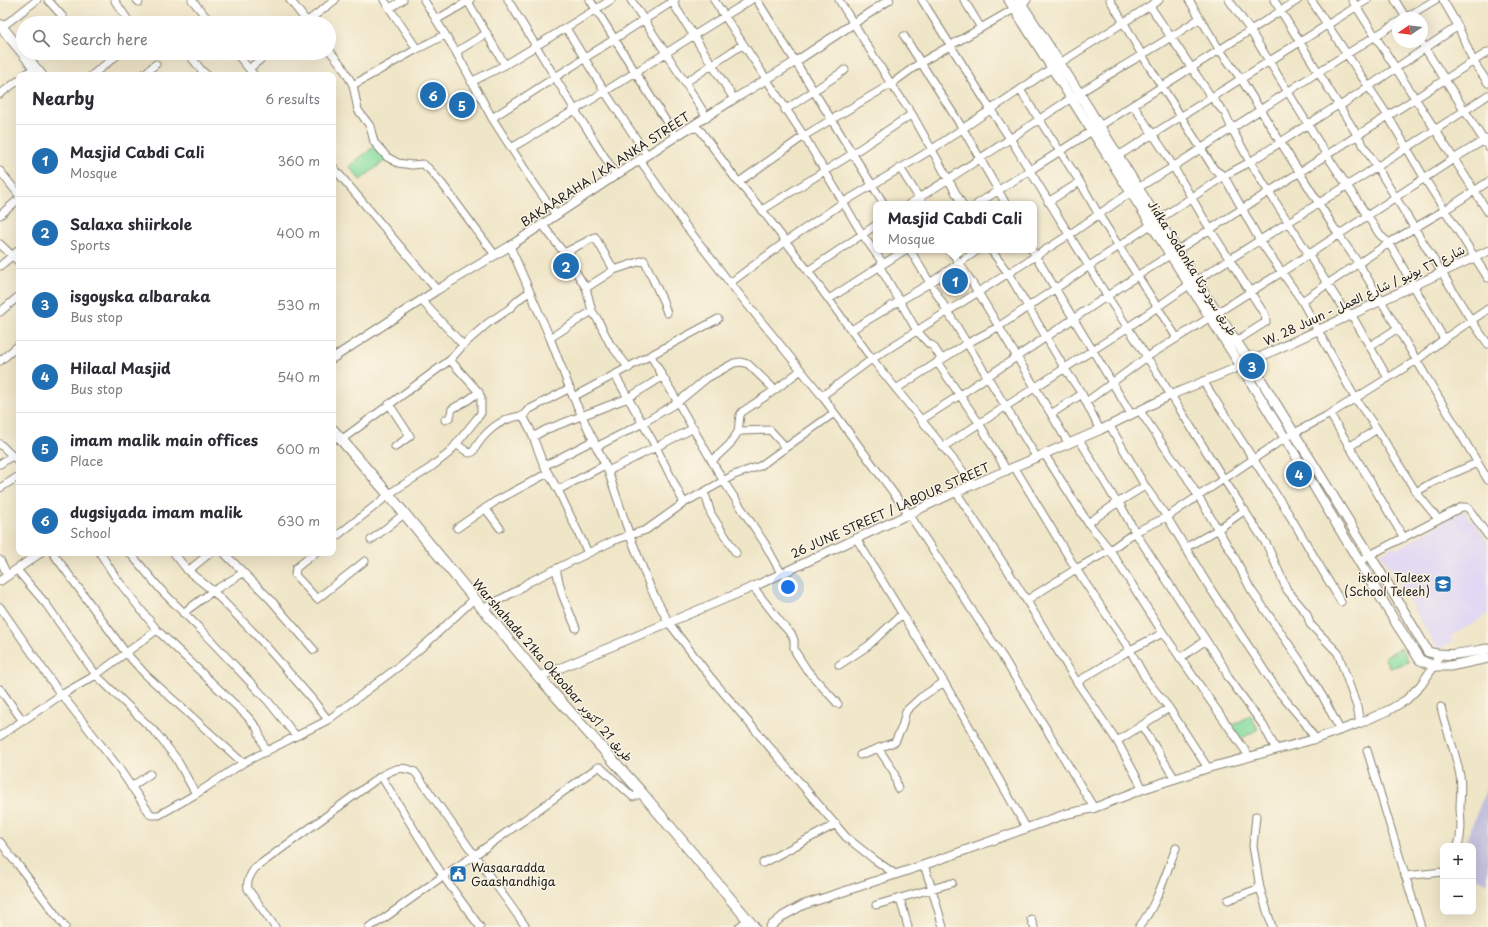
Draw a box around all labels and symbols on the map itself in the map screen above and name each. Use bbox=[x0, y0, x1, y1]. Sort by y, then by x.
north arrow bbox=[1392, 12, 1428, 48]
pin: 6 bbox=[420, 80, 446, 110]
pin: 5 bbox=[449, 90, 475, 120]
street label: BAKAARAHA / KA ANKA STREET bbox=[517, 107, 694, 231]
street label: Jidka Sodonka طريق سودونكا bbox=[1144, 197, 1242, 339]
street label: W. 28 Juun - شارع ٢٦ يونيو / شارع العمل bbox=[1260, 240, 1468, 351]
pin: 2 bbox=[553, 251, 579, 281]
pin: 1 bbox=[942, 266, 968, 296]
pin: 3 bbox=[1239, 351, 1265, 381]
street label: 26 JUNE STREET / LABOUR STREET bbox=[788, 458, 993, 562]
pin: 4 bbox=[1286, 459, 1312, 489]
place label: iskool Taleex (School Teleeh) bbox=[1344, 568, 1430, 600]
school or university icon: iskool Taleex (School Teleeh) bbox=[1433, 574, 1453, 594]
street label: Warshahada 21ka Oktoobar طريق 21 أكتوبر bbox=[468, 575, 638, 765]
your location bbox=[778, 577, 798, 597]
place label: Wasaaradda Gaashandhiga bbox=[471, 858, 556, 890]
public building icon: Wasaaradda Gaashandhiga bbox=[448, 864, 468, 884]

